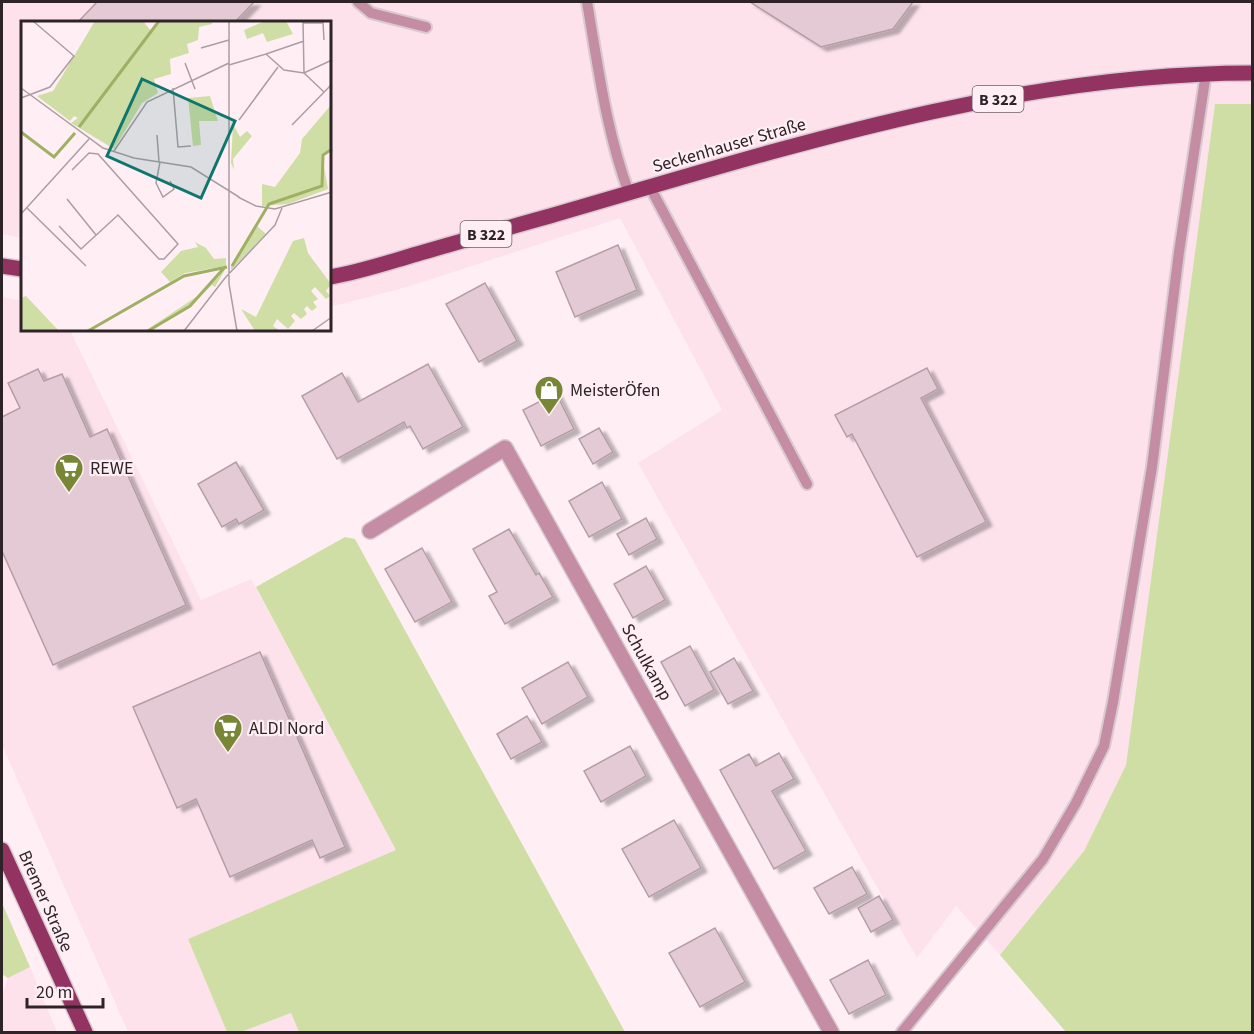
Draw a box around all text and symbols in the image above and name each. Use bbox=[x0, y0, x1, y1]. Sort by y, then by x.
inset map bbox=[21, 21, 332, 332]
road number: B 322 bbox=[972, 86, 1024, 112]
street label: Seckenhauser Straße bbox=[649, 112, 809, 179]
road number: B 322 bbox=[460, 221, 512, 247]
shop icon: MeisterÖfen bbox=[533, 374, 565, 416]
place label: MeisterÖfen bbox=[570, 378, 660, 403]
supermarket icon: REWE bbox=[53, 452, 85, 494]
place label: REWE bbox=[90, 456, 133, 481]
street label: Schulkamp bbox=[615, 619, 678, 705]
supermarket icon: ALDI Nord bbox=[212, 712, 244, 754]
place label: ALDI Nord bbox=[249, 716, 324, 741]
street label: Bremer Straße bbox=[12, 846, 79, 956]
scale bar bbox=[27, 971, 104, 1009]
text: 20 m bbox=[36, 980, 72, 1005]

